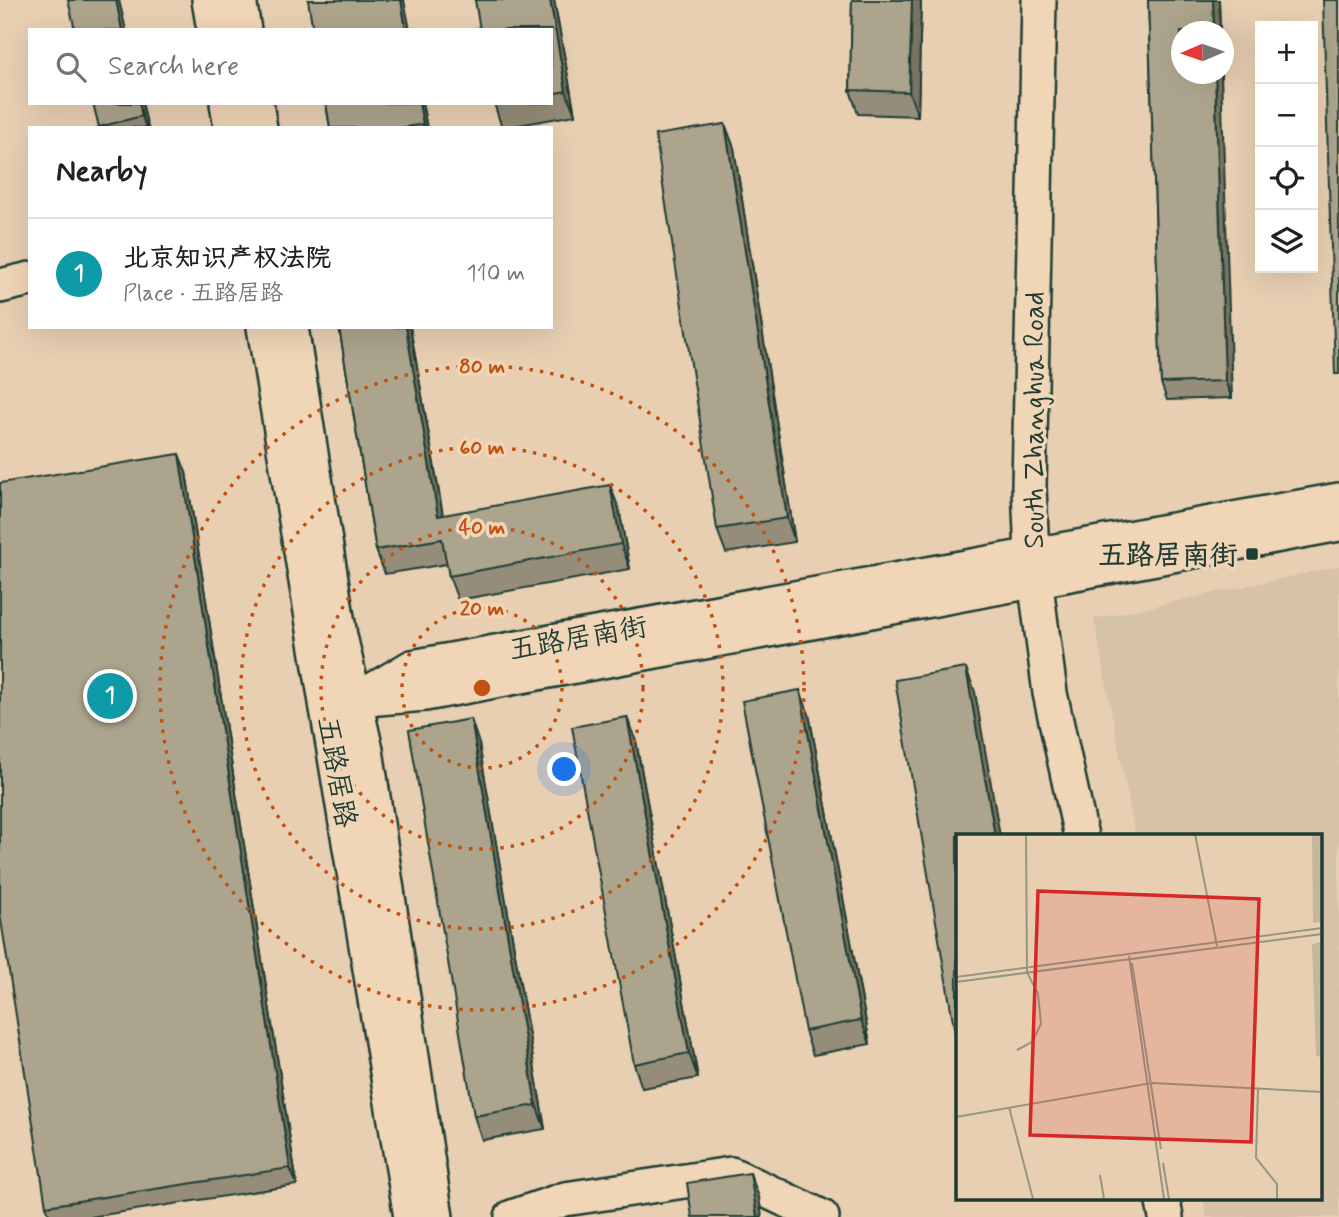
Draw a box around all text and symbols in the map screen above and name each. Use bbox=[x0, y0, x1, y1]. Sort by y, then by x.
north arrow bbox=[1171, 21, 1234, 84]
map controls bbox=[1255, 21, 1318, 273]
button: + bbox=[1255, 21, 1318, 84]
search box bbox=[28, 28, 553, 105]
icon: search bbox=[52, 48, 90, 86]
text: Search here bbox=[108, 50, 239, 84]
button: − bbox=[1255, 84, 1318, 147]
button: locate bbox=[1255, 147, 1318, 210]
text: Nearby bbox=[56, 152, 147, 191]
button: layers bbox=[1255, 210, 1318, 273]
text: 北京知识产权法院 bbox=[123, 242, 331, 276]
text: 1 bbox=[74, 259, 84, 289]
text: 110 m bbox=[466, 259, 525, 289]
text: Place · 五路居路 bbox=[123, 279, 283, 309]
street label: South Zhanghua Road bbox=[1017, 291, 1054, 549]
text: 80 m bbox=[459, 353, 505, 381]
text: 60 m bbox=[459, 434, 505, 462]
text: 40 m bbox=[459, 514, 506, 542]
place label: 五路居南街 bbox=[1098, 538, 1238, 575]
marker: 五路居南街 bbox=[1244, 546, 1260, 562]
text: 20 m bbox=[460, 595, 505, 623]
street label: 五路居南街 bbox=[506, 609, 651, 670]
pin: 1 bbox=[87, 670, 133, 722]
centre of rings bbox=[470, 676, 494, 700]
street label: 五路居路 bbox=[308, 714, 363, 831]
your location bbox=[547, 752, 581, 786]
inset map bbox=[956, 834, 1322, 1200]

